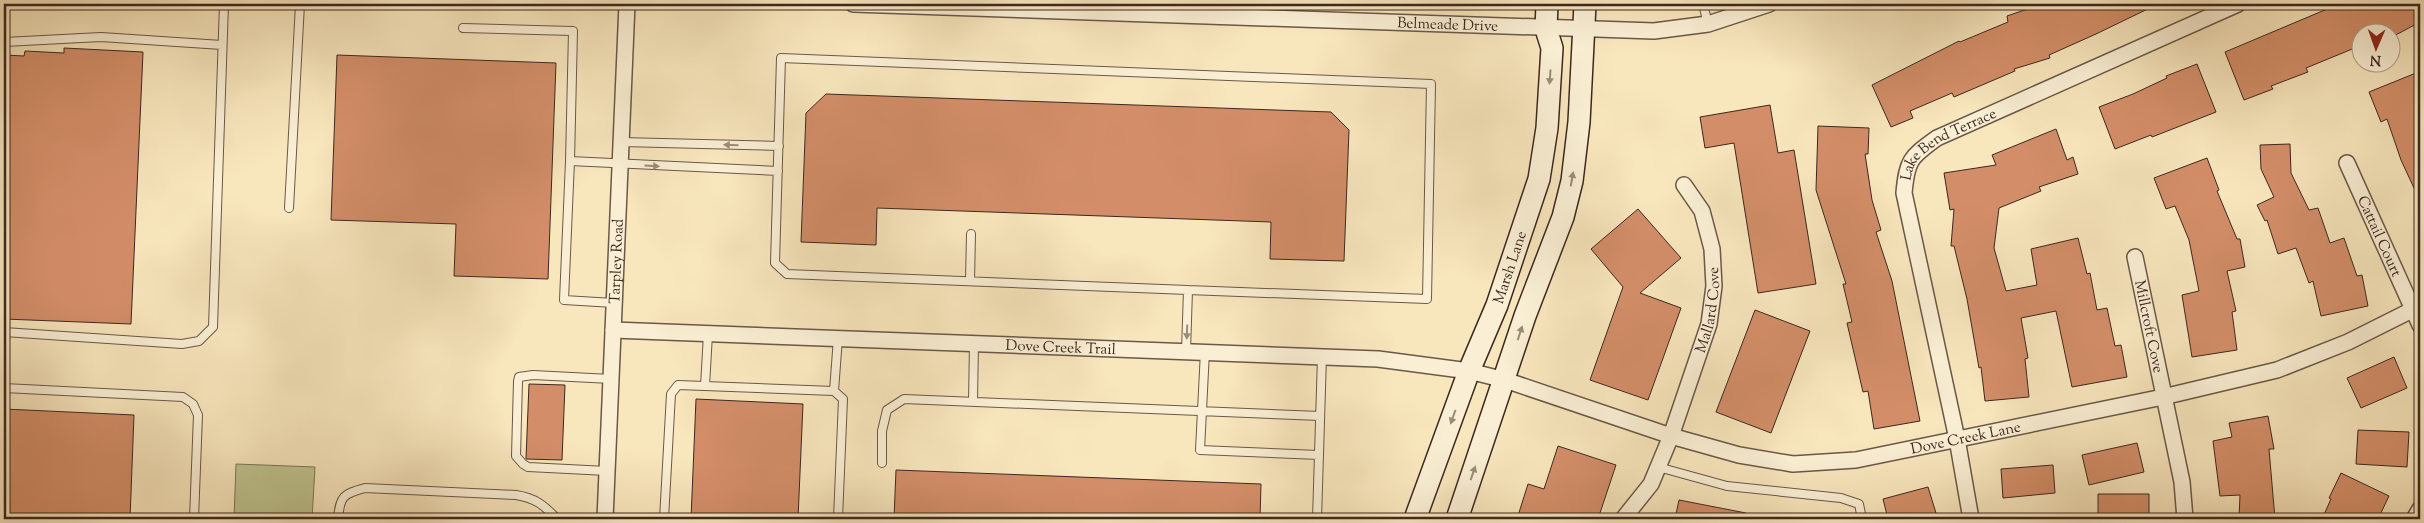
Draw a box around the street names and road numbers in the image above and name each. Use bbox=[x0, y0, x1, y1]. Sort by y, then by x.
street label: Belmeade Drive bbox=[1397, 13, 1499, 38]
street label: Lake Bend Terrace bbox=[1896, 104, 2000, 182]
street label: Cattail Court bbox=[2351, 193, 2406, 280]
street label: Tarpley Road bbox=[605, 218, 630, 304]
street label: Marsh Lane bbox=[1489, 228, 1533, 307]
street label: Mallard Cove bbox=[1691, 266, 1726, 356]
street label: Millcroft Cove bbox=[2128, 278, 2168, 375]
street label: Dove Creek Trail bbox=[1005, 336, 1116, 361]
street label: Dove Creek Lane bbox=[1909, 417, 2023, 461]

